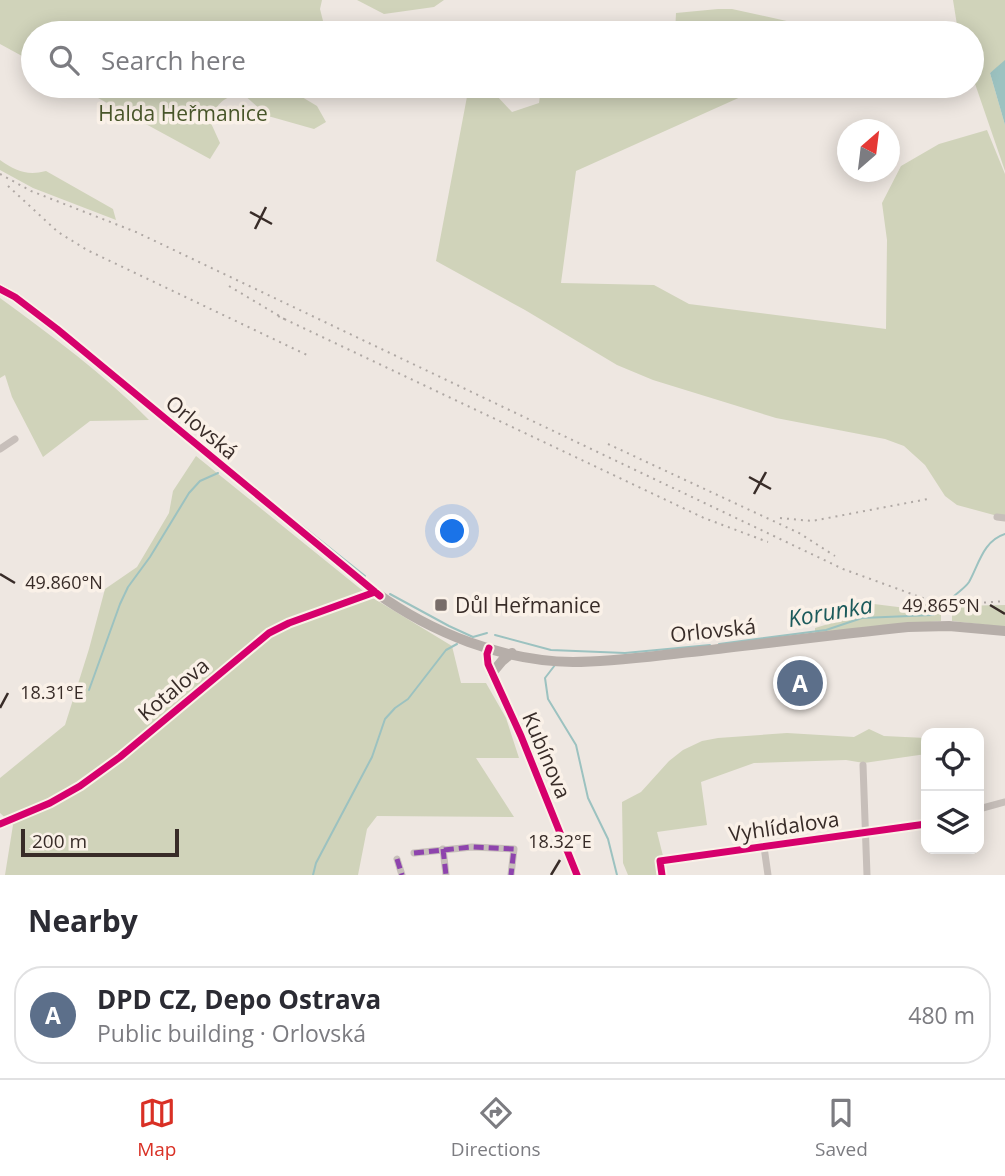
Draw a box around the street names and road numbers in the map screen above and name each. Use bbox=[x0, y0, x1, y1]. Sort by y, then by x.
street label: Orlovská bbox=[160, 389, 244, 465]
street label: Orlovská bbox=[669, 612, 757, 648]
street label: Kotalova bbox=[132, 651, 214, 727]
street label: Kubínova bbox=[516, 707, 578, 803]
street label: Vyhlídalova bbox=[727, 804, 841, 848]

